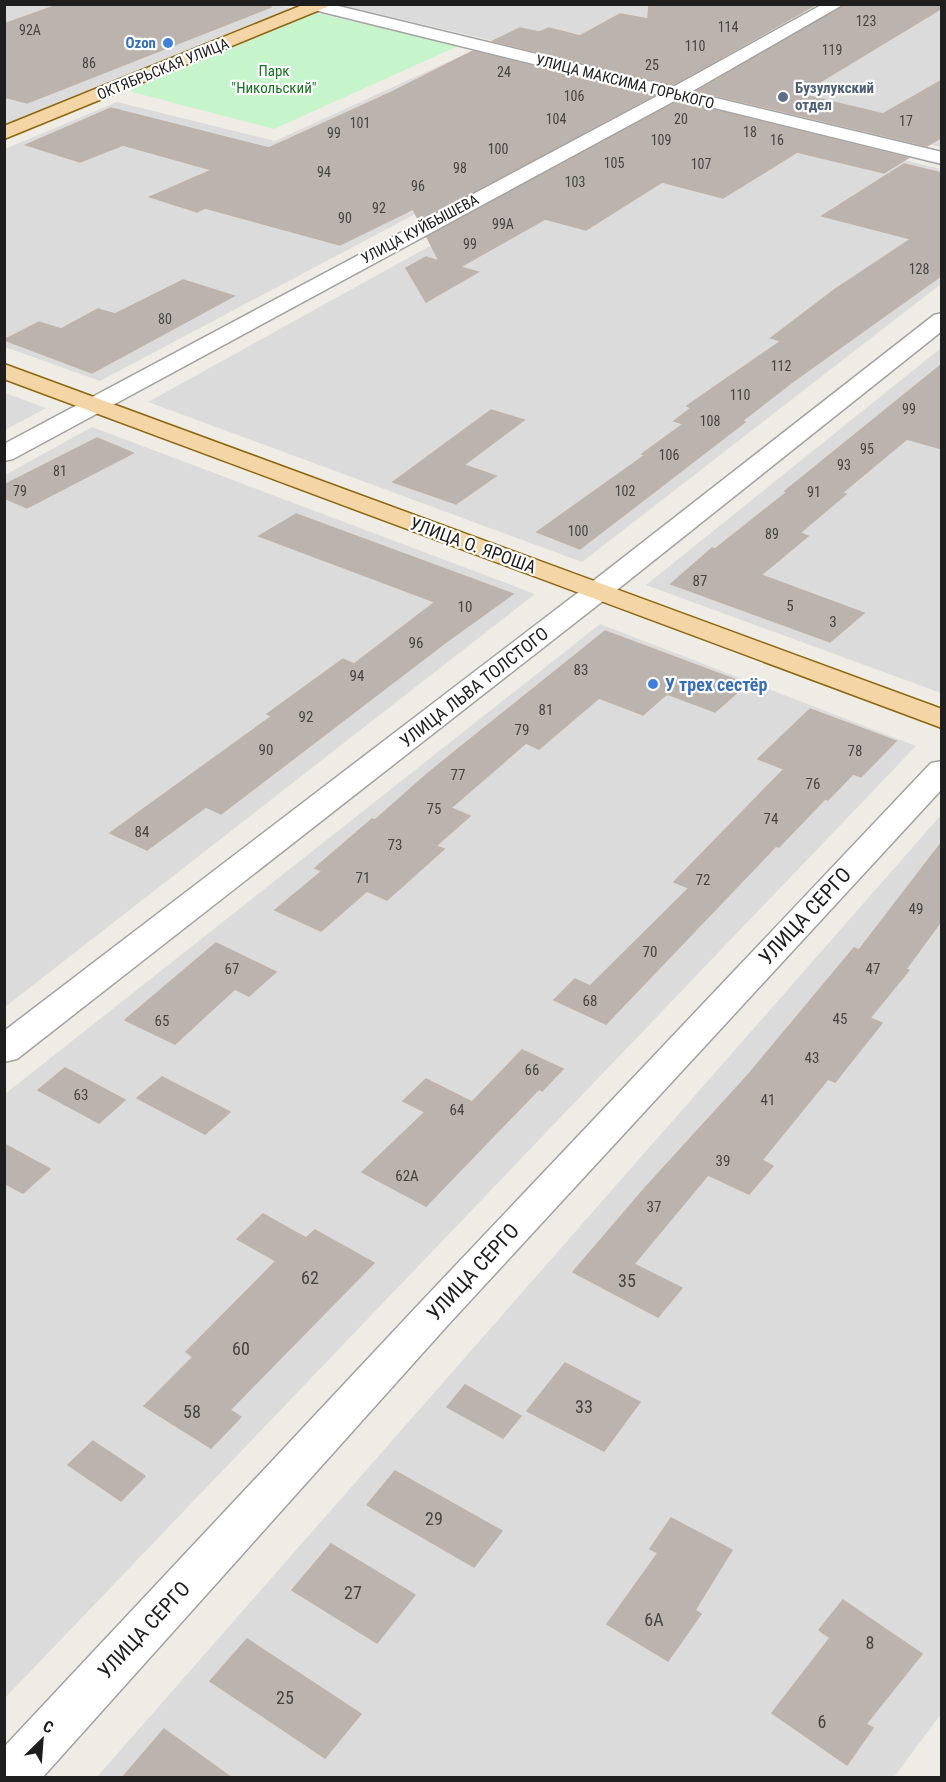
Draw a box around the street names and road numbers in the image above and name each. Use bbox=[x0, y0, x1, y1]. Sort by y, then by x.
street label: ОКТЯБРЬСКАЯ УЛИЦА bbox=[94, 34, 232, 104]
street label: УЛИЦА МАКСИМА ГОРЬКОГО bbox=[534, 51, 716, 113]
street label: УЛИЦА КУЙБЫШЕВА bbox=[358, 190, 482, 268]
street label: УЛИЦА О. ЯРОША bbox=[407, 512, 540, 578]
street label: УЛИЦА ЛЬВА ТОЛСТОГО bbox=[396, 623, 552, 751]
street label: УЛИЦА СЕРГО bbox=[754, 863, 856, 969]
street label: УЛИЦА СЕРГО bbox=[422, 1219, 524, 1325]
street label: УЛИЦА СЕРГО bbox=[93, 1577, 195, 1683]

